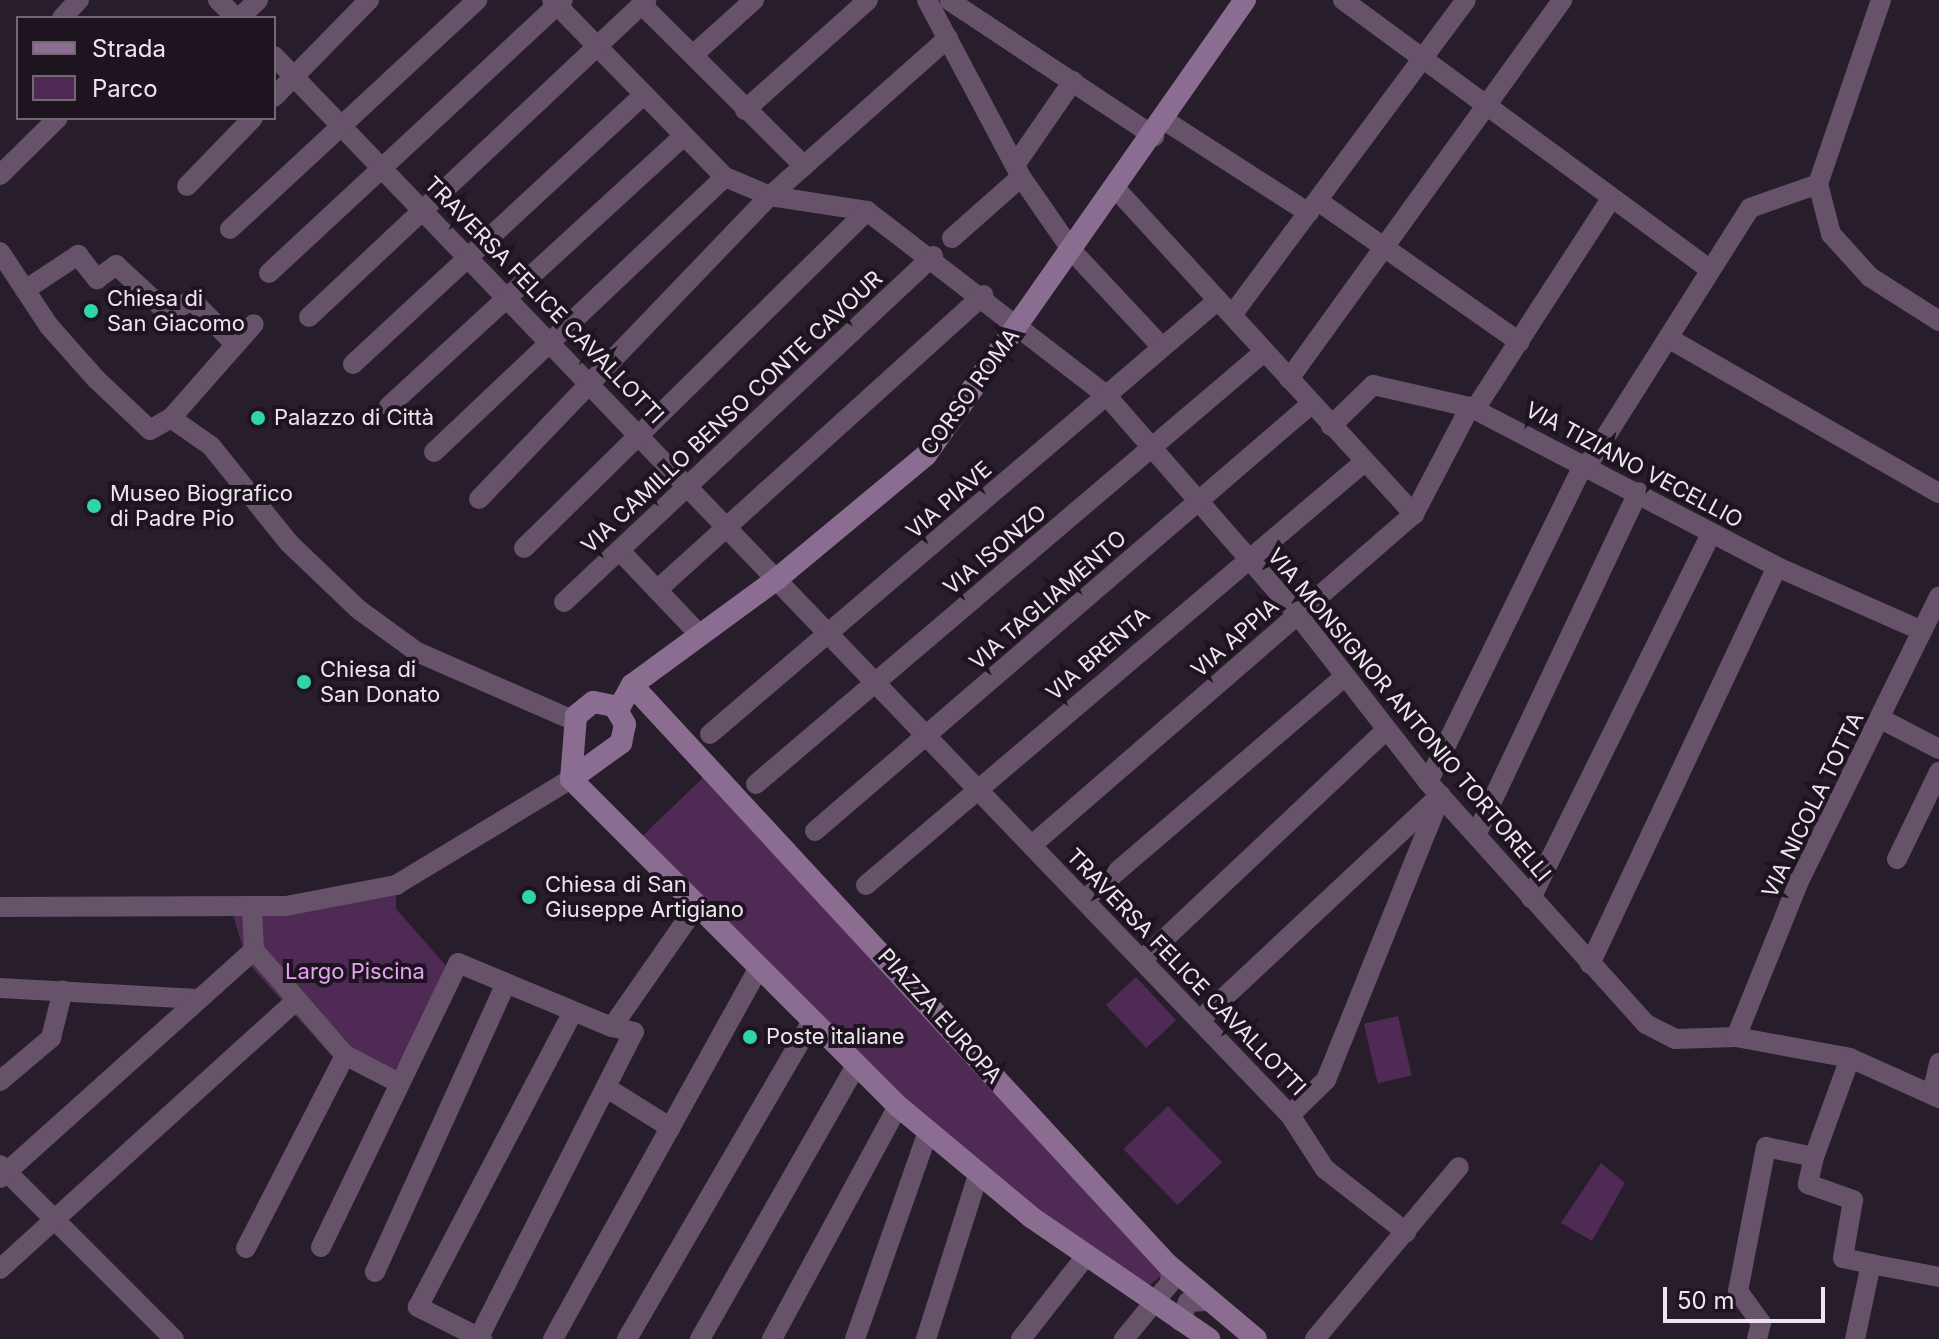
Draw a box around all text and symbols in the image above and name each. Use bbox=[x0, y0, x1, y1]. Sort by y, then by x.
legend bbox=[16, 16, 276, 120]
text: Strada bbox=[92, 34, 166, 63]
text: Parco bbox=[92, 74, 158, 103]
street label: TRAVERSA FELICE CAVALLOTTI bbox=[419, 171, 669, 429]
street label: VIA CAMILLO BENSO CONTE CAVOUR bbox=[576, 265, 888, 559]
place label: Chiesa di San Giacomo bbox=[107, 285, 245, 336]
marker: Chiesa di San Giacomo bbox=[82, 302, 100, 320]
street label: CORSO ROMA bbox=[915, 323, 1025, 461]
street label: VIA TIZIANO VECELLIO bbox=[1521, 396, 1747, 534]
place label: Palazzo di Città bbox=[274, 405, 434, 431]
marker: Palazzo di Città bbox=[249, 409, 267, 427]
street label: VIA PIAVE bbox=[901, 456, 997, 544]
place label: Museo Biografico di Padre Pio bbox=[110, 480, 293, 532]
marker: Museo Biografico di Padre Pio bbox=[85, 497, 103, 515]
street label: VIA ISONZO bbox=[938, 499, 1052, 601]
street label: VIA TAGLIAMENTO bbox=[964, 525, 1132, 675]
street label: VIA MONSIGNOR ANTONIO TORTORELLI bbox=[1262, 543, 1556, 887]
street label: VIA APPIA bbox=[1186, 593, 1284, 683]
street label: VIA BRENTA bbox=[1041, 602, 1155, 706]
place label: Chiesa di San Donato bbox=[320, 656, 440, 708]
marker: Chiesa di San Donato bbox=[295, 673, 313, 691]
street label: VIA NICOLA TOTTA bbox=[1757, 708, 1869, 902]
street label: TRAVERSA FELICE CAVALLOTTI bbox=[1061, 843, 1311, 1101]
place label: Chiesa di San Giuseppe Artigiano bbox=[545, 871, 744, 922]
marker: Chiesa di San Giuseppe Artigiano bbox=[520, 888, 538, 906]
street label: PIAZZA EUROPA bbox=[873, 943, 1007, 1089]
park label: Largo Piscina bbox=[285, 959, 425, 985]
place label: Poste italiane bbox=[766, 1024, 905, 1050]
marker: Poste italiane bbox=[741, 1028, 759, 1046]
scale bar bbox=[1667, 1271, 1829, 1321]
text: 50 m bbox=[1677, 1286, 1735, 1315]

